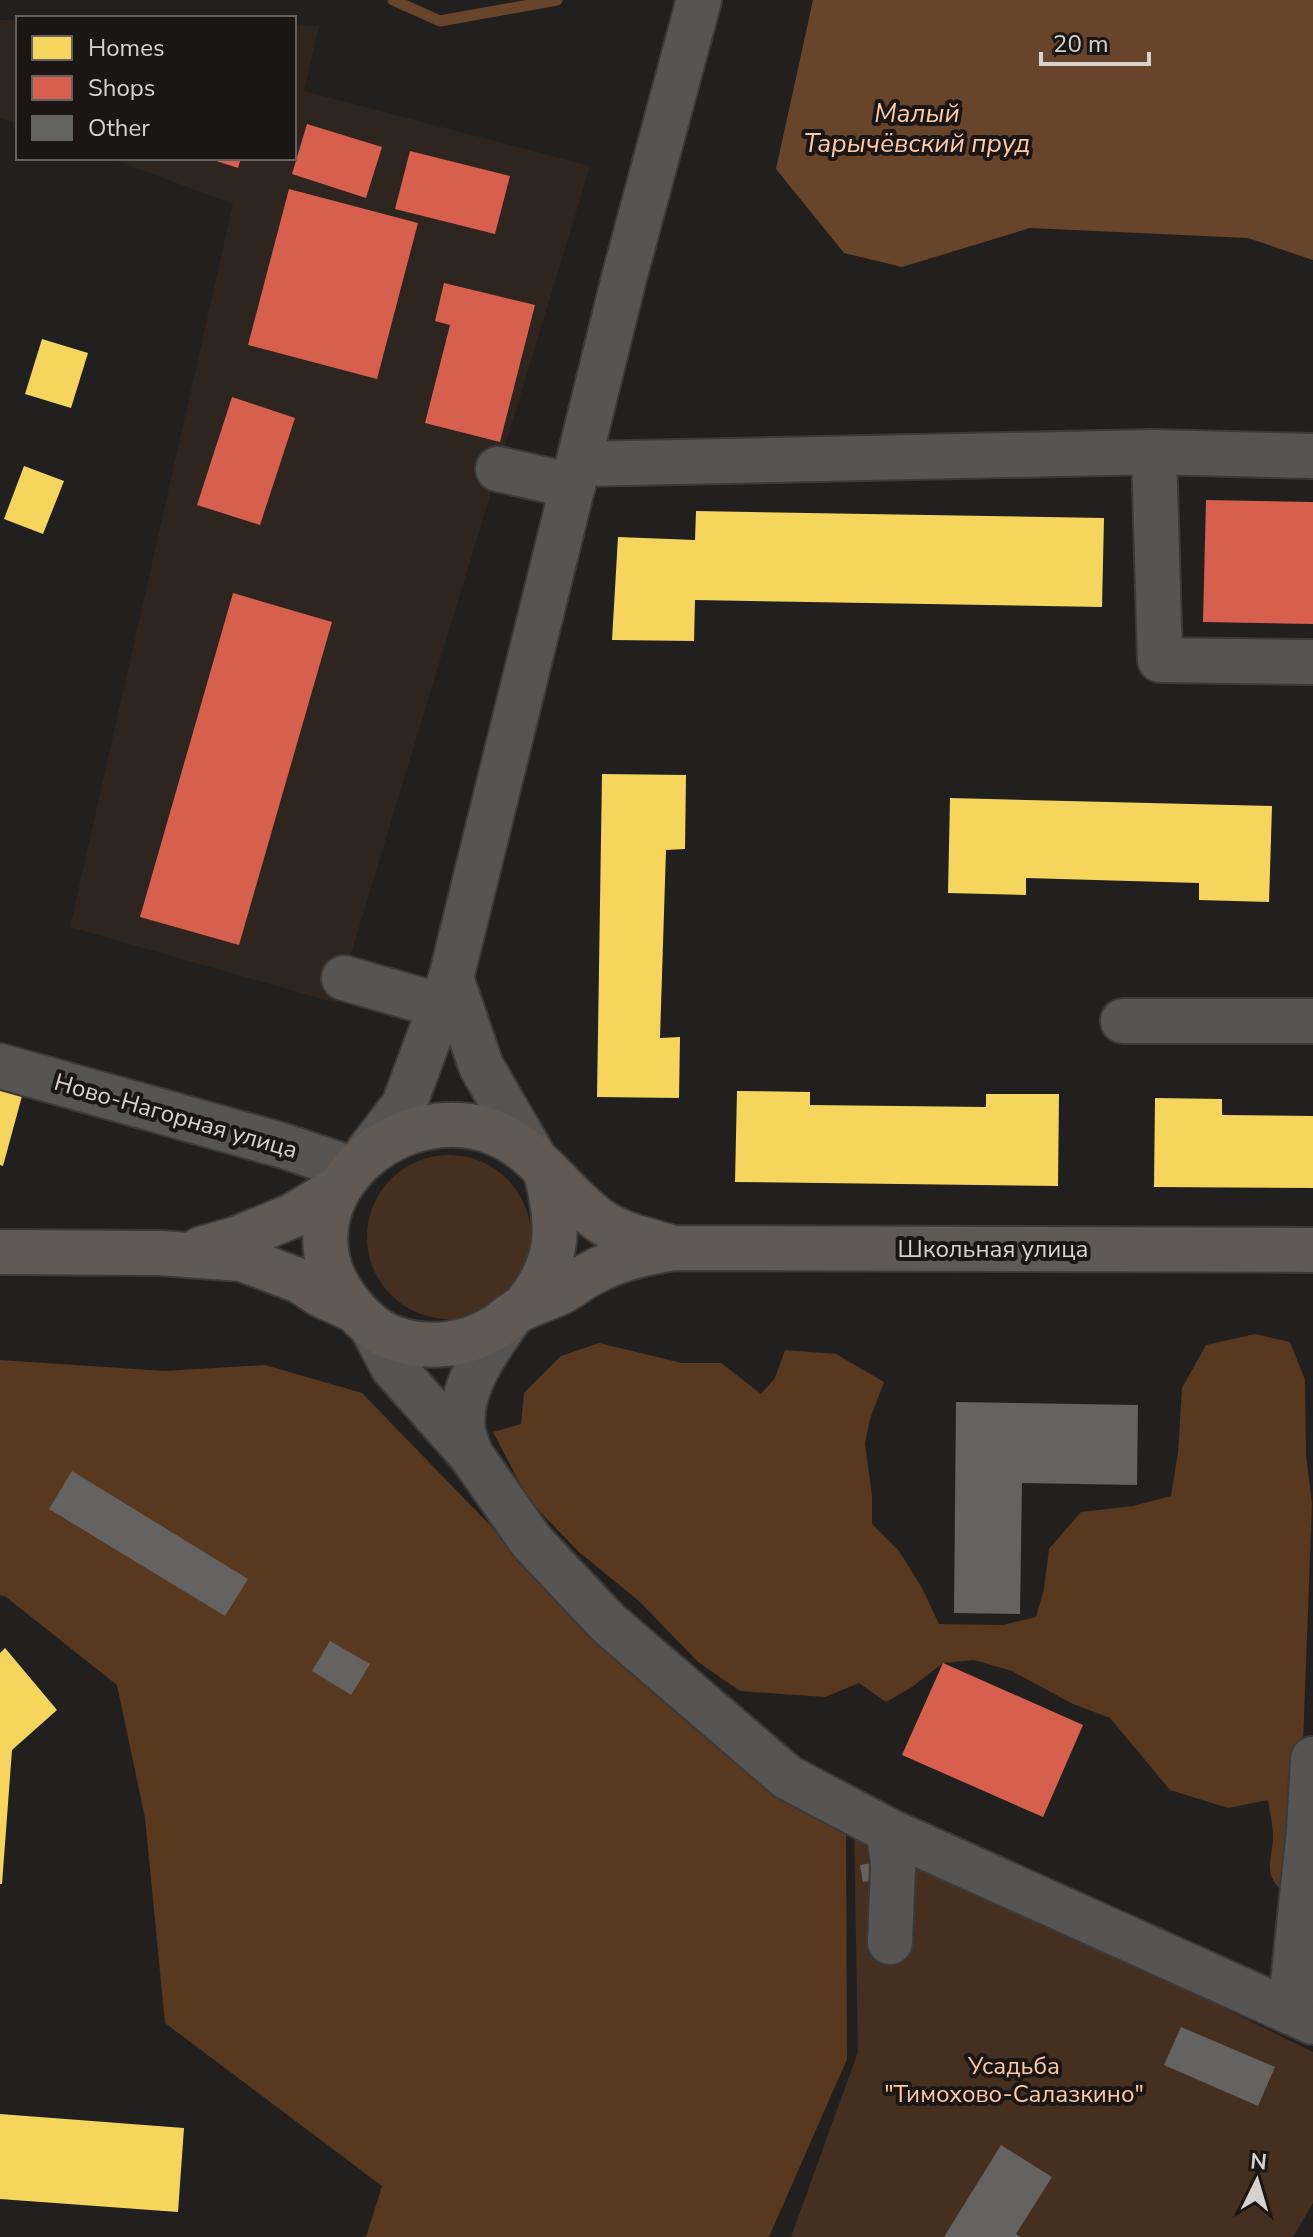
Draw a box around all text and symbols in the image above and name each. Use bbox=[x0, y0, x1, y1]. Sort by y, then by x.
legend bbox=[16, 16, 296, 160]
scale bar bbox=[1041, 16, 1149, 66]
text: 20 m bbox=[1053, 28, 1109, 60]
text: Homes bbox=[88, 32, 164, 64]
text: Shops bbox=[88, 72, 155, 104]
water label: Малый Тарычёвский пруд bbox=[804, 96, 1030, 161]
text: Other bbox=[88, 112, 150, 144]
street label: Ново-Нагорная улица bbox=[51, 1066, 301, 1166]
street label: Школьная улица bbox=[898, 1233, 1088, 1265]
park label: Усадьба "Тимохово-Салазкино" bbox=[884, 2050, 1144, 2110]
north arrow bbox=[1217, 2141, 1297, 2221]
text: N bbox=[1249, 2146, 1268, 2178]

